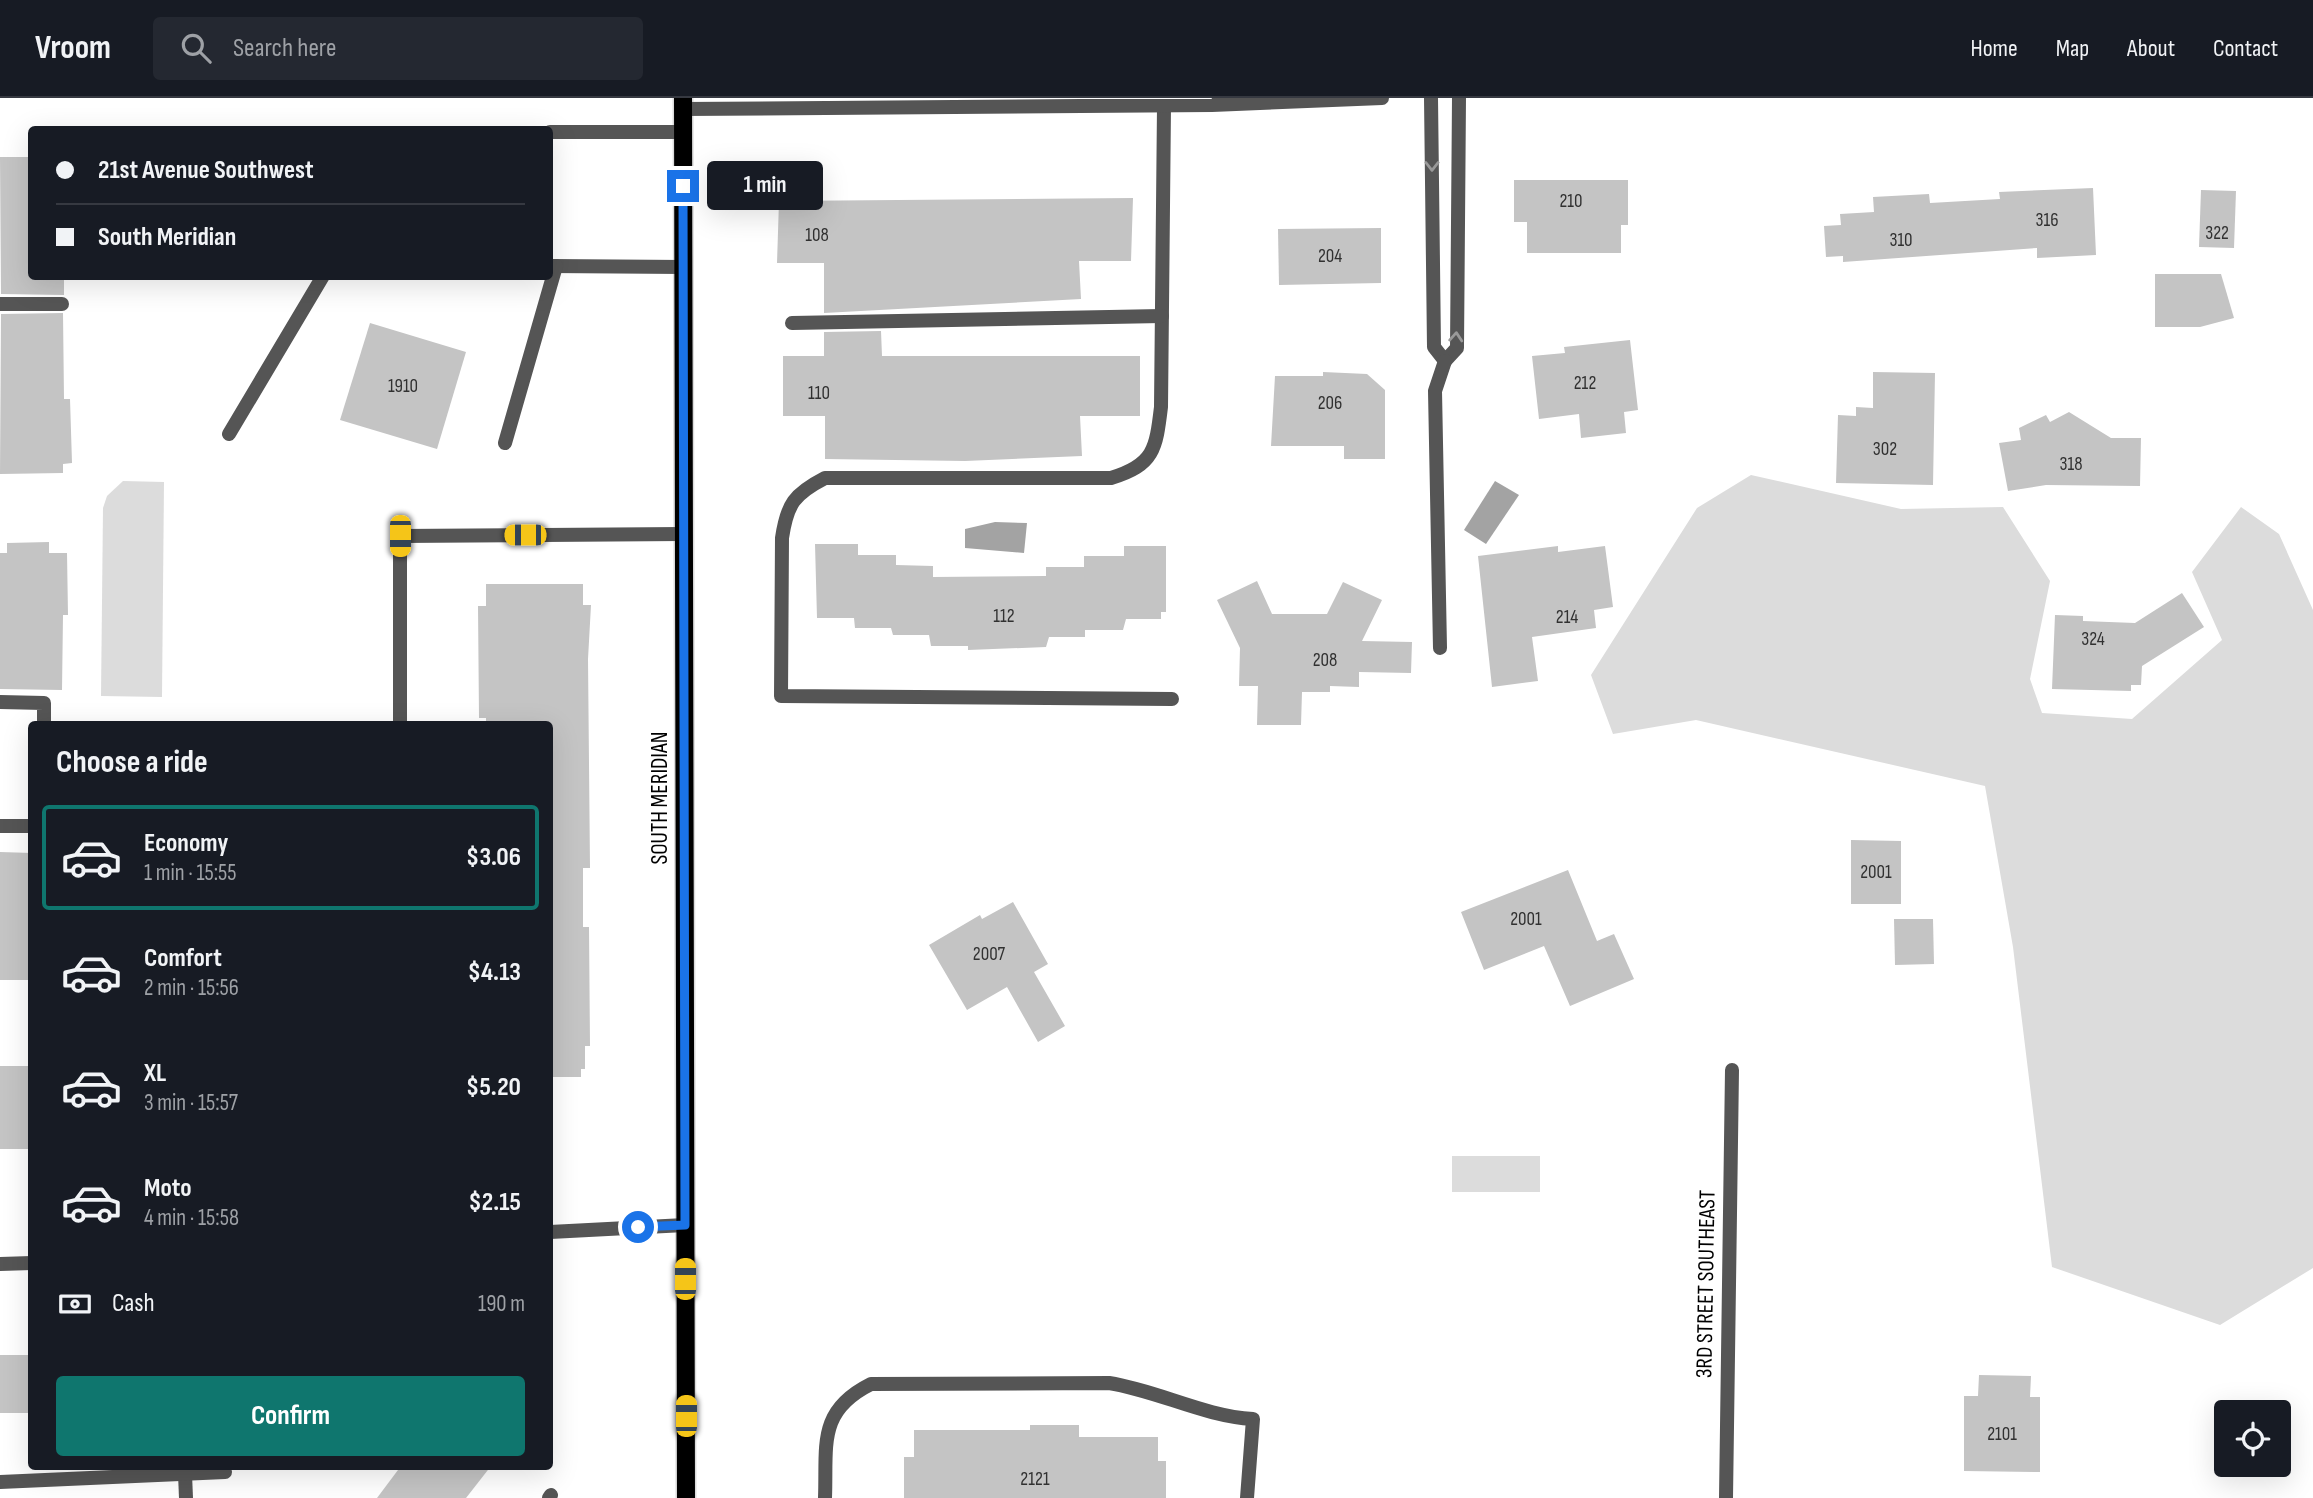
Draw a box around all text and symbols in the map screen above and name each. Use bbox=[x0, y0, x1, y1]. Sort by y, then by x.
search box bbox=[153, 17, 643, 80]
text: Vroom bbox=[35, 28, 111, 68]
icon: search bbox=[177, 29, 215, 67]
text: Search here bbox=[233, 33, 336, 64]
text: Home bbox=[1970, 34, 2018, 63]
text: Map bbox=[2056, 34, 2089, 63]
text: About bbox=[2127, 34, 2175, 63]
text: Contact bbox=[2213, 34, 2278, 63]
text: 21st Avenue Southwest bbox=[98, 155, 314, 186]
one-way arrow bbox=[1424, 161, 1440, 172]
callout: 1 min bbox=[708, 162, 823, 210]
route end bbox=[667, 170, 699, 202]
text: 1 min bbox=[744, 171, 786, 199]
house number: 210 bbox=[1559, 190, 1583, 213]
house number: 316 bbox=[2036, 209, 2058, 232]
text: South Meridian bbox=[98, 222, 236, 253]
house number: 322 bbox=[2205, 222, 2229, 245]
house number: 108 bbox=[805, 224, 829, 247]
house number: 310 bbox=[1889, 229, 1913, 252]
house number: 204 bbox=[1318, 245, 1342, 268]
one-way arrow bbox=[1448, 331, 1463, 342]
house number: 212 bbox=[1574, 372, 1596, 395]
house number: 1910 bbox=[388, 375, 418, 398]
house number: 110 bbox=[808, 382, 830, 405]
house number: 206 bbox=[1318, 392, 1342, 415]
house number: 302 bbox=[1873, 438, 1897, 461]
house number: 318 bbox=[2060, 453, 2082, 476]
car bbox=[390, 515, 411, 557]
car bbox=[505, 525, 547, 546]
house number: 112 bbox=[993, 605, 1015, 628]
house number: 214 bbox=[1556, 606, 1578, 629]
house number: 324 bbox=[2081, 628, 2105, 651]
house number: 208 bbox=[1313, 649, 1337, 672]
street label: SOUTH MERIDIAN bbox=[646, 731, 674, 865]
text: Choose a ride bbox=[56, 743, 208, 782]
icon: car bbox=[60, 826, 123, 889]
text: Economy bbox=[144, 828, 228, 859]
text: $3.06 bbox=[466, 842, 521, 873]
text: 1 min · 15:55 bbox=[144, 859, 237, 887]
house number: 2001 bbox=[1860, 861, 1892, 884]
house number: 2001 bbox=[1510, 908, 1542, 931]
icon: car bbox=[60, 941, 123, 1004]
text: Comfort bbox=[144, 943, 222, 974]
house number: 2007 bbox=[973, 943, 1006, 966]
text: $4.13 bbox=[468, 957, 521, 988]
text: 2 min · 15:56 bbox=[144, 974, 239, 1002]
icon: car bbox=[60, 1056, 123, 1119]
text: XL bbox=[144, 1058, 166, 1089]
text: $5.20 bbox=[466, 1072, 521, 1103]
text: 3 min · 15:57 bbox=[144, 1089, 238, 1117]
icon: car bbox=[60, 1171, 123, 1234]
text: Moto bbox=[144, 1173, 192, 1204]
text: $2.15 bbox=[469, 1187, 521, 1218]
street label: 3RD STREET SOUTHEAST bbox=[1690, 1190, 1722, 1378]
text: 4 min · 15:58 bbox=[144, 1204, 239, 1232]
route start bbox=[622, 1211, 654, 1243]
car bbox=[675, 1258, 696, 1300]
icon: cash bbox=[56, 1285, 94, 1323]
text: Cash bbox=[112, 1288, 155, 1319]
text: 190 m bbox=[478, 1290, 525, 1318]
button: Confirm bbox=[56, 1376, 525, 1456]
car bbox=[676, 1395, 697, 1437]
map controls bbox=[2214, 1400, 2291, 1477]
button: locate bbox=[2214, 1400, 2291, 1477]
house number: 2101 bbox=[1987, 1423, 2017, 1446]
house number: 2121 bbox=[1020, 1468, 1050, 1491]

